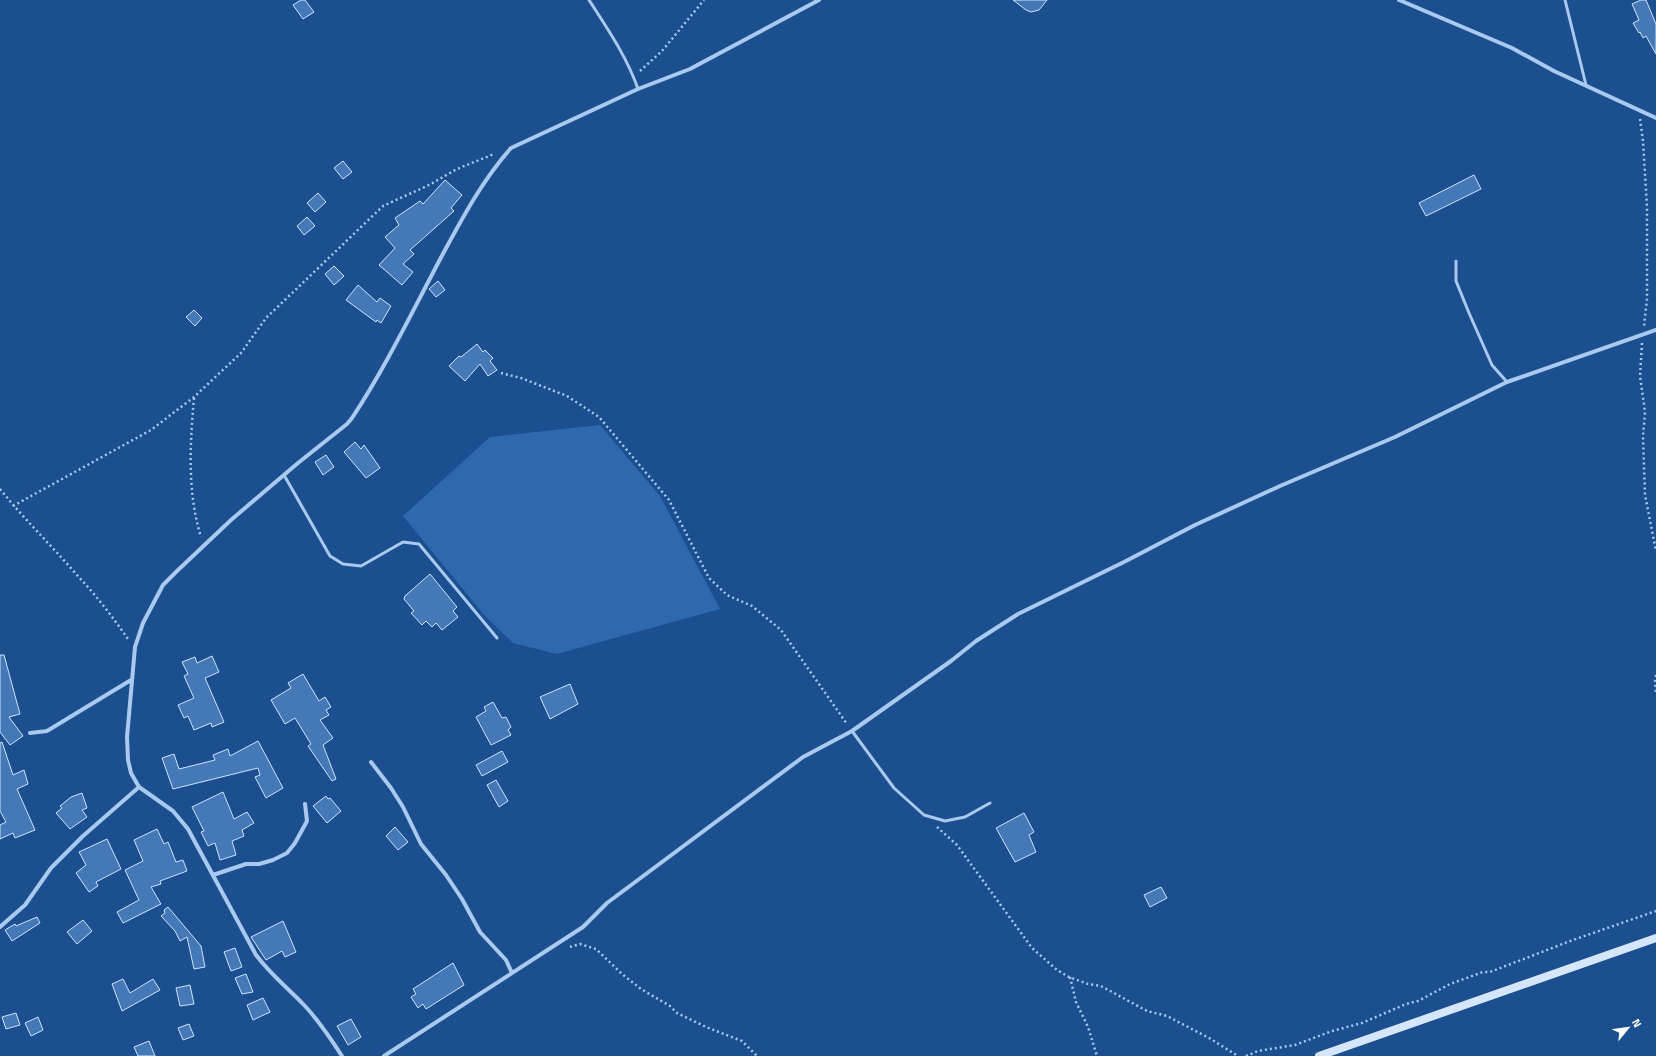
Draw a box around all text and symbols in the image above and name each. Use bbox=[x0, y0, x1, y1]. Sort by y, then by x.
north arrow bbox=[1608, 1008, 1648, 1048]
text: N bbox=[1628, 1016, 1646, 1030]

